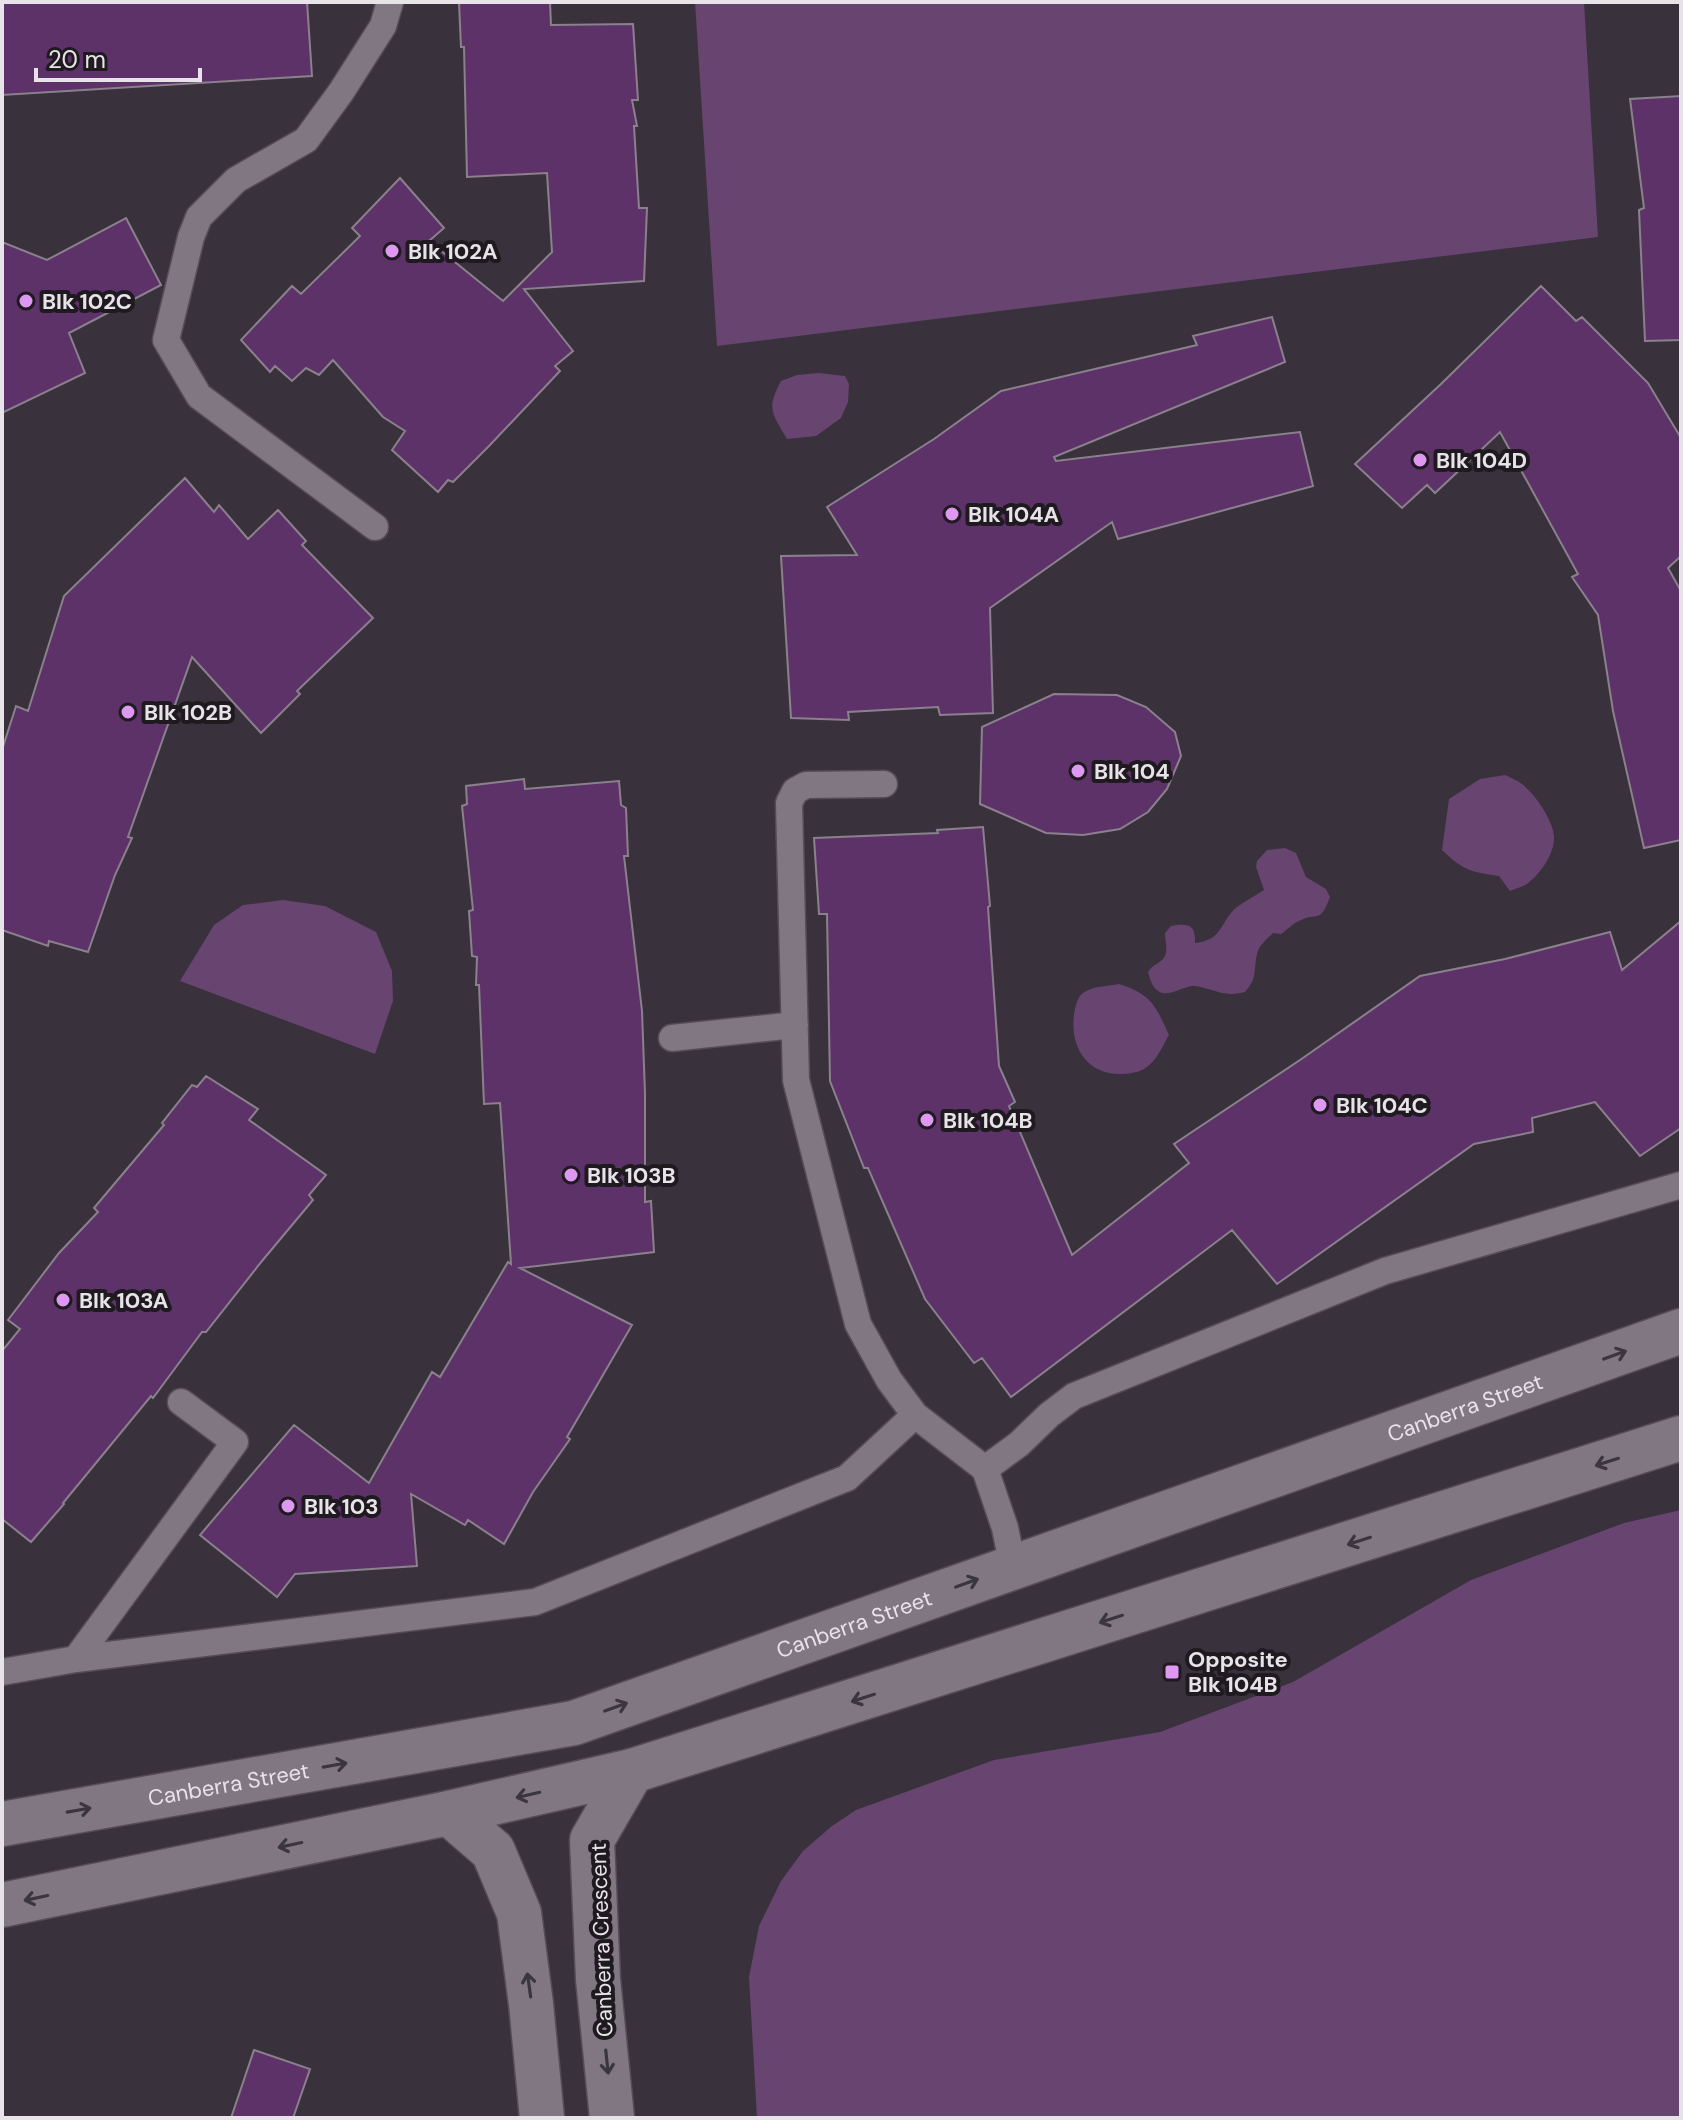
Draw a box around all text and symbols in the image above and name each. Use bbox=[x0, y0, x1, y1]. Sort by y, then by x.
scale bar bbox=[36, 32, 200, 82]
text: 20 m bbox=[48, 44, 106, 75]
place label: Blk 102A bbox=[408, 237, 498, 266]
marker: Blk 102A bbox=[383, 242, 401, 260]
place label: Blk 102C bbox=[42, 287, 132, 316]
marker: Blk 102C bbox=[17, 292, 35, 310]
place label: Blk 104D bbox=[1436, 446, 1527, 475]
marker: Blk 104D bbox=[1411, 451, 1429, 469]
place label: Blk 104A bbox=[968, 500, 1060, 529]
marker: Blk 104A bbox=[943, 505, 961, 523]
place label: Blk 102B bbox=[144, 698, 232, 727]
marker: Blk 102B bbox=[119, 703, 137, 721]
place label: Blk 104 bbox=[1094, 757, 1170, 786]
marker: Blk 104 bbox=[1069, 762, 1087, 780]
place label: Blk 104C bbox=[1336, 1091, 1428, 1120]
marker: Blk 104C bbox=[1311, 1096, 1329, 1114]
place label: Blk 104B bbox=[943, 1106, 1033, 1135]
marker: Blk 104B bbox=[918, 1111, 936, 1129]
place label: Blk 103B bbox=[587, 1161, 676, 1190]
marker: Blk 103B bbox=[562, 1166, 580, 1184]
place label: Blk 103A bbox=[79, 1286, 169, 1315]
marker: Blk 103A bbox=[54, 1291, 72, 1309]
one-way arrow bbox=[1602, 1346, 1627, 1361]
street label: Canberra Street bbox=[1383, 1367, 1547, 1449]
one-way arrow bbox=[1594, 1455, 1620, 1470]
place label: Blk 103 bbox=[304, 1492, 379, 1521]
marker: Blk 103 bbox=[279, 1497, 297, 1515]
one-way arrow bbox=[1347, 1534, 1372, 1549]
one-way arrow bbox=[954, 1575, 979, 1589]
street label: Canberra Street bbox=[773, 1583, 936, 1665]
one-way arrow bbox=[1099, 1613, 1124, 1628]
place label: Opposite Blk 104B bbox=[1188, 1645, 1288, 1699]
marker: Opposite Blk 104B bbox=[1163, 1663, 1181, 1681]
one-way arrow bbox=[851, 1691, 877, 1706]
one-way arrow bbox=[604, 1699, 629, 1714]
street label: Canberra Street bbox=[146, 1756, 311, 1813]
one-way arrow bbox=[322, 1756, 347, 1771]
one-way arrow bbox=[516, 1788, 542, 1803]
one-way arrow bbox=[66, 1802, 91, 1817]
one-way arrow bbox=[278, 1839, 304, 1854]
street label: Canberra Crescent bbox=[584, 1842, 619, 2037]
one-way arrow bbox=[23, 1891, 49, 1906]
one-way arrow bbox=[521, 1972, 536, 1998]
one-way arrow bbox=[599, 2048, 614, 2075]

